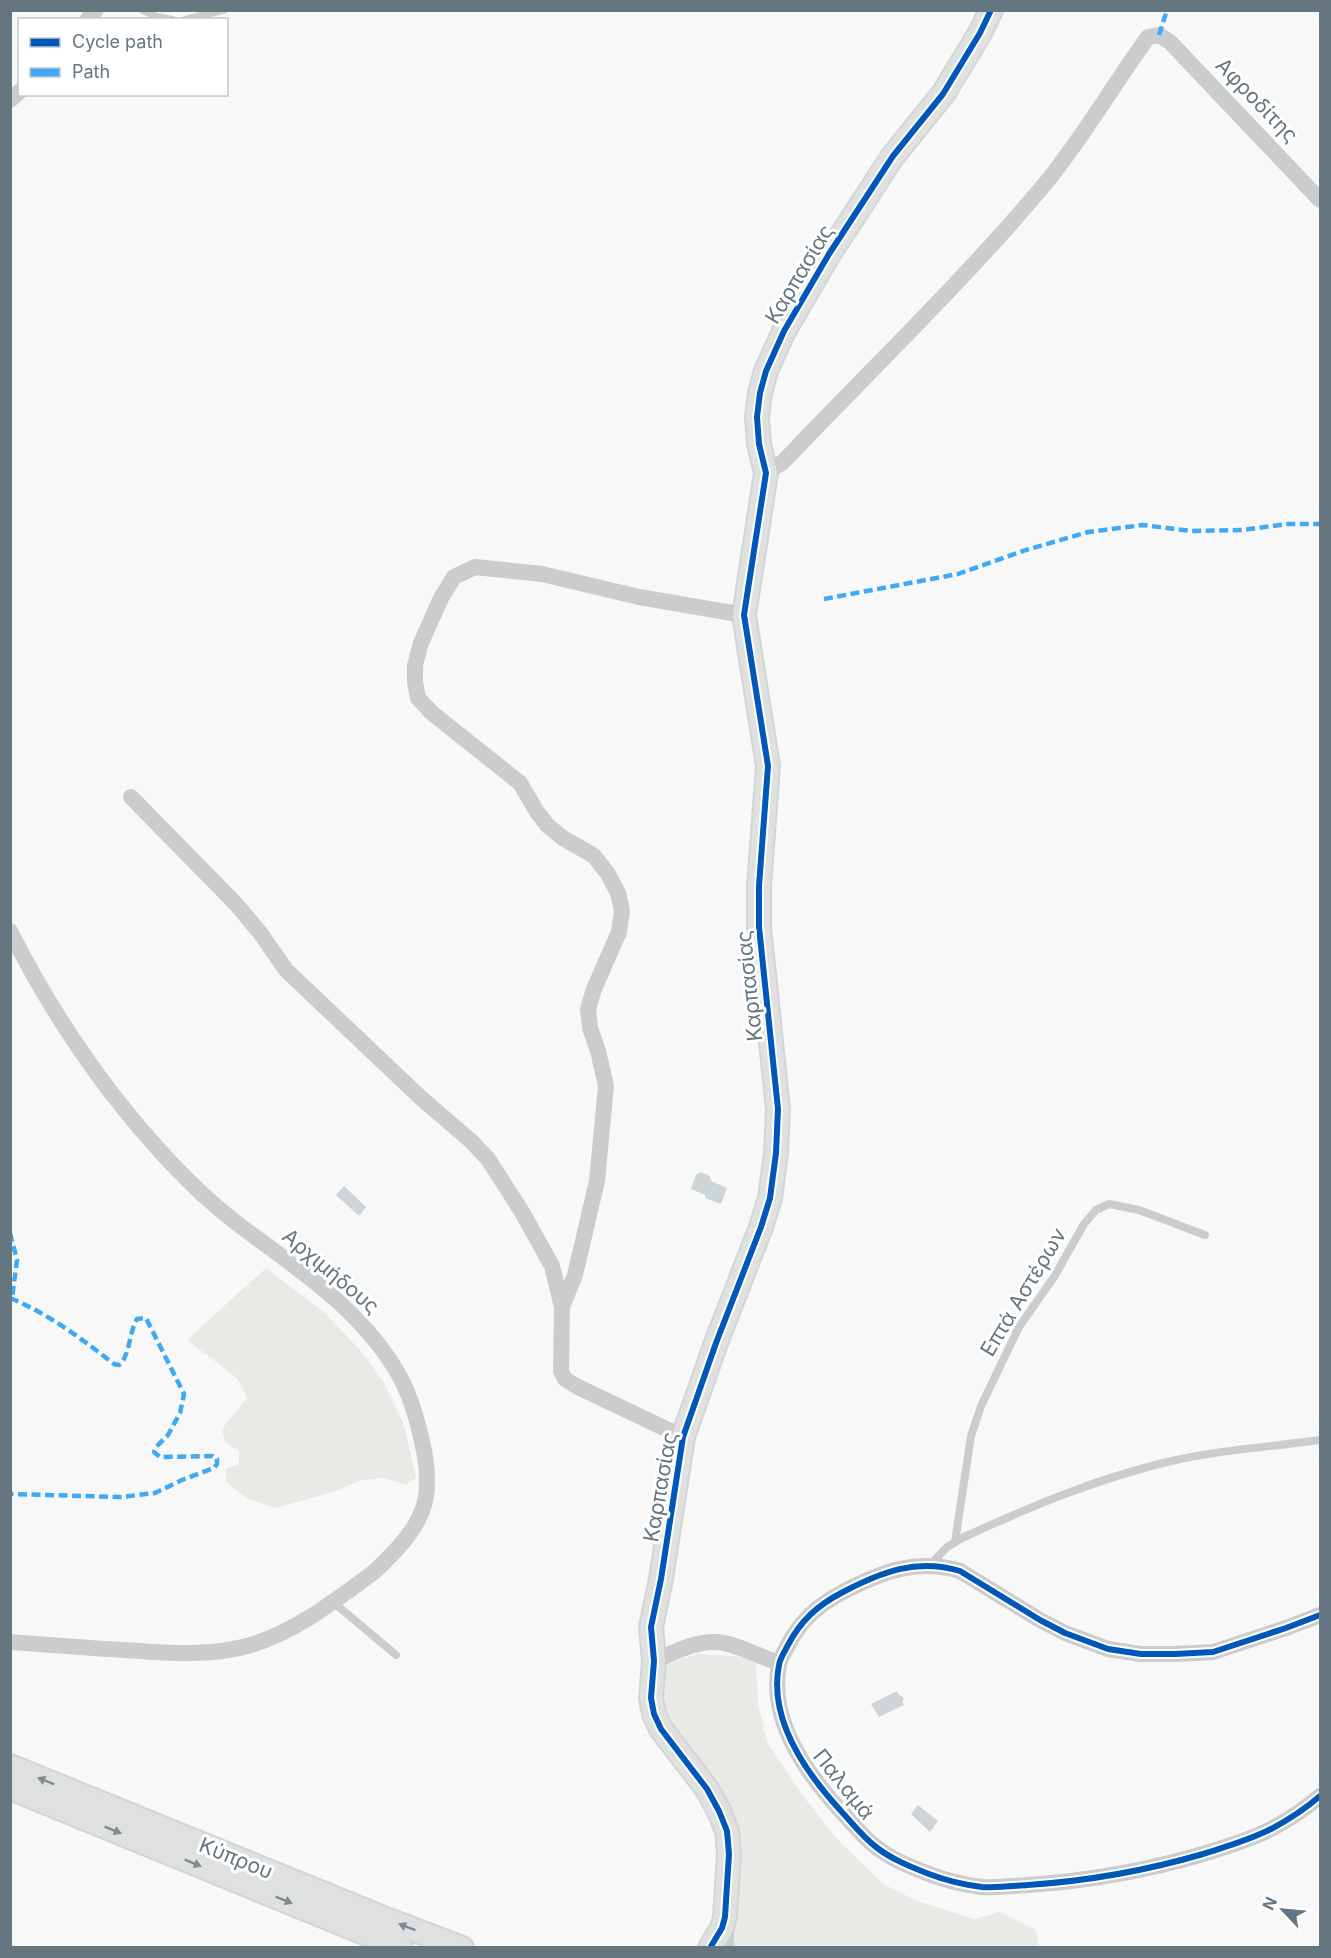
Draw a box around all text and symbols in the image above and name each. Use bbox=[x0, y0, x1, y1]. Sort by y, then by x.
legend bbox=[18, 18, 228, 96]
text: Cycle path bbox=[72, 31, 163, 52]
street label: Αφροδίτης bbox=[1211, 53, 1303, 147]
text: Path bbox=[72, 61, 110, 82]
street label: Καρπασίας bbox=[760, 220, 838, 328]
street label: Καρπασίας bbox=[731, 929, 767, 1043]
street label: Αρχιμήδους bbox=[278, 1223, 384, 1319]
street label: Επτά Αστέρων bbox=[975, 1223, 1071, 1361]
street label: Καρπασίας bbox=[638, 1430, 682, 1544]
street label: Παλαμά bbox=[808, 1744, 880, 1824]
one-way arrow bbox=[37, 1776, 55, 1785]
one-way arrow bbox=[104, 1826, 122, 1835]
street label: Κύπρου bbox=[196, 1832, 276, 1884]
one-way arrow bbox=[184, 1859, 202, 1868]
north arrow bbox=[1253, 1880, 1313, 1940]
text: N bbox=[1258, 1894, 1281, 1913]
one-way arrow bbox=[275, 1895, 293, 1905]
one-way arrow bbox=[397, 1922, 415, 1932]

